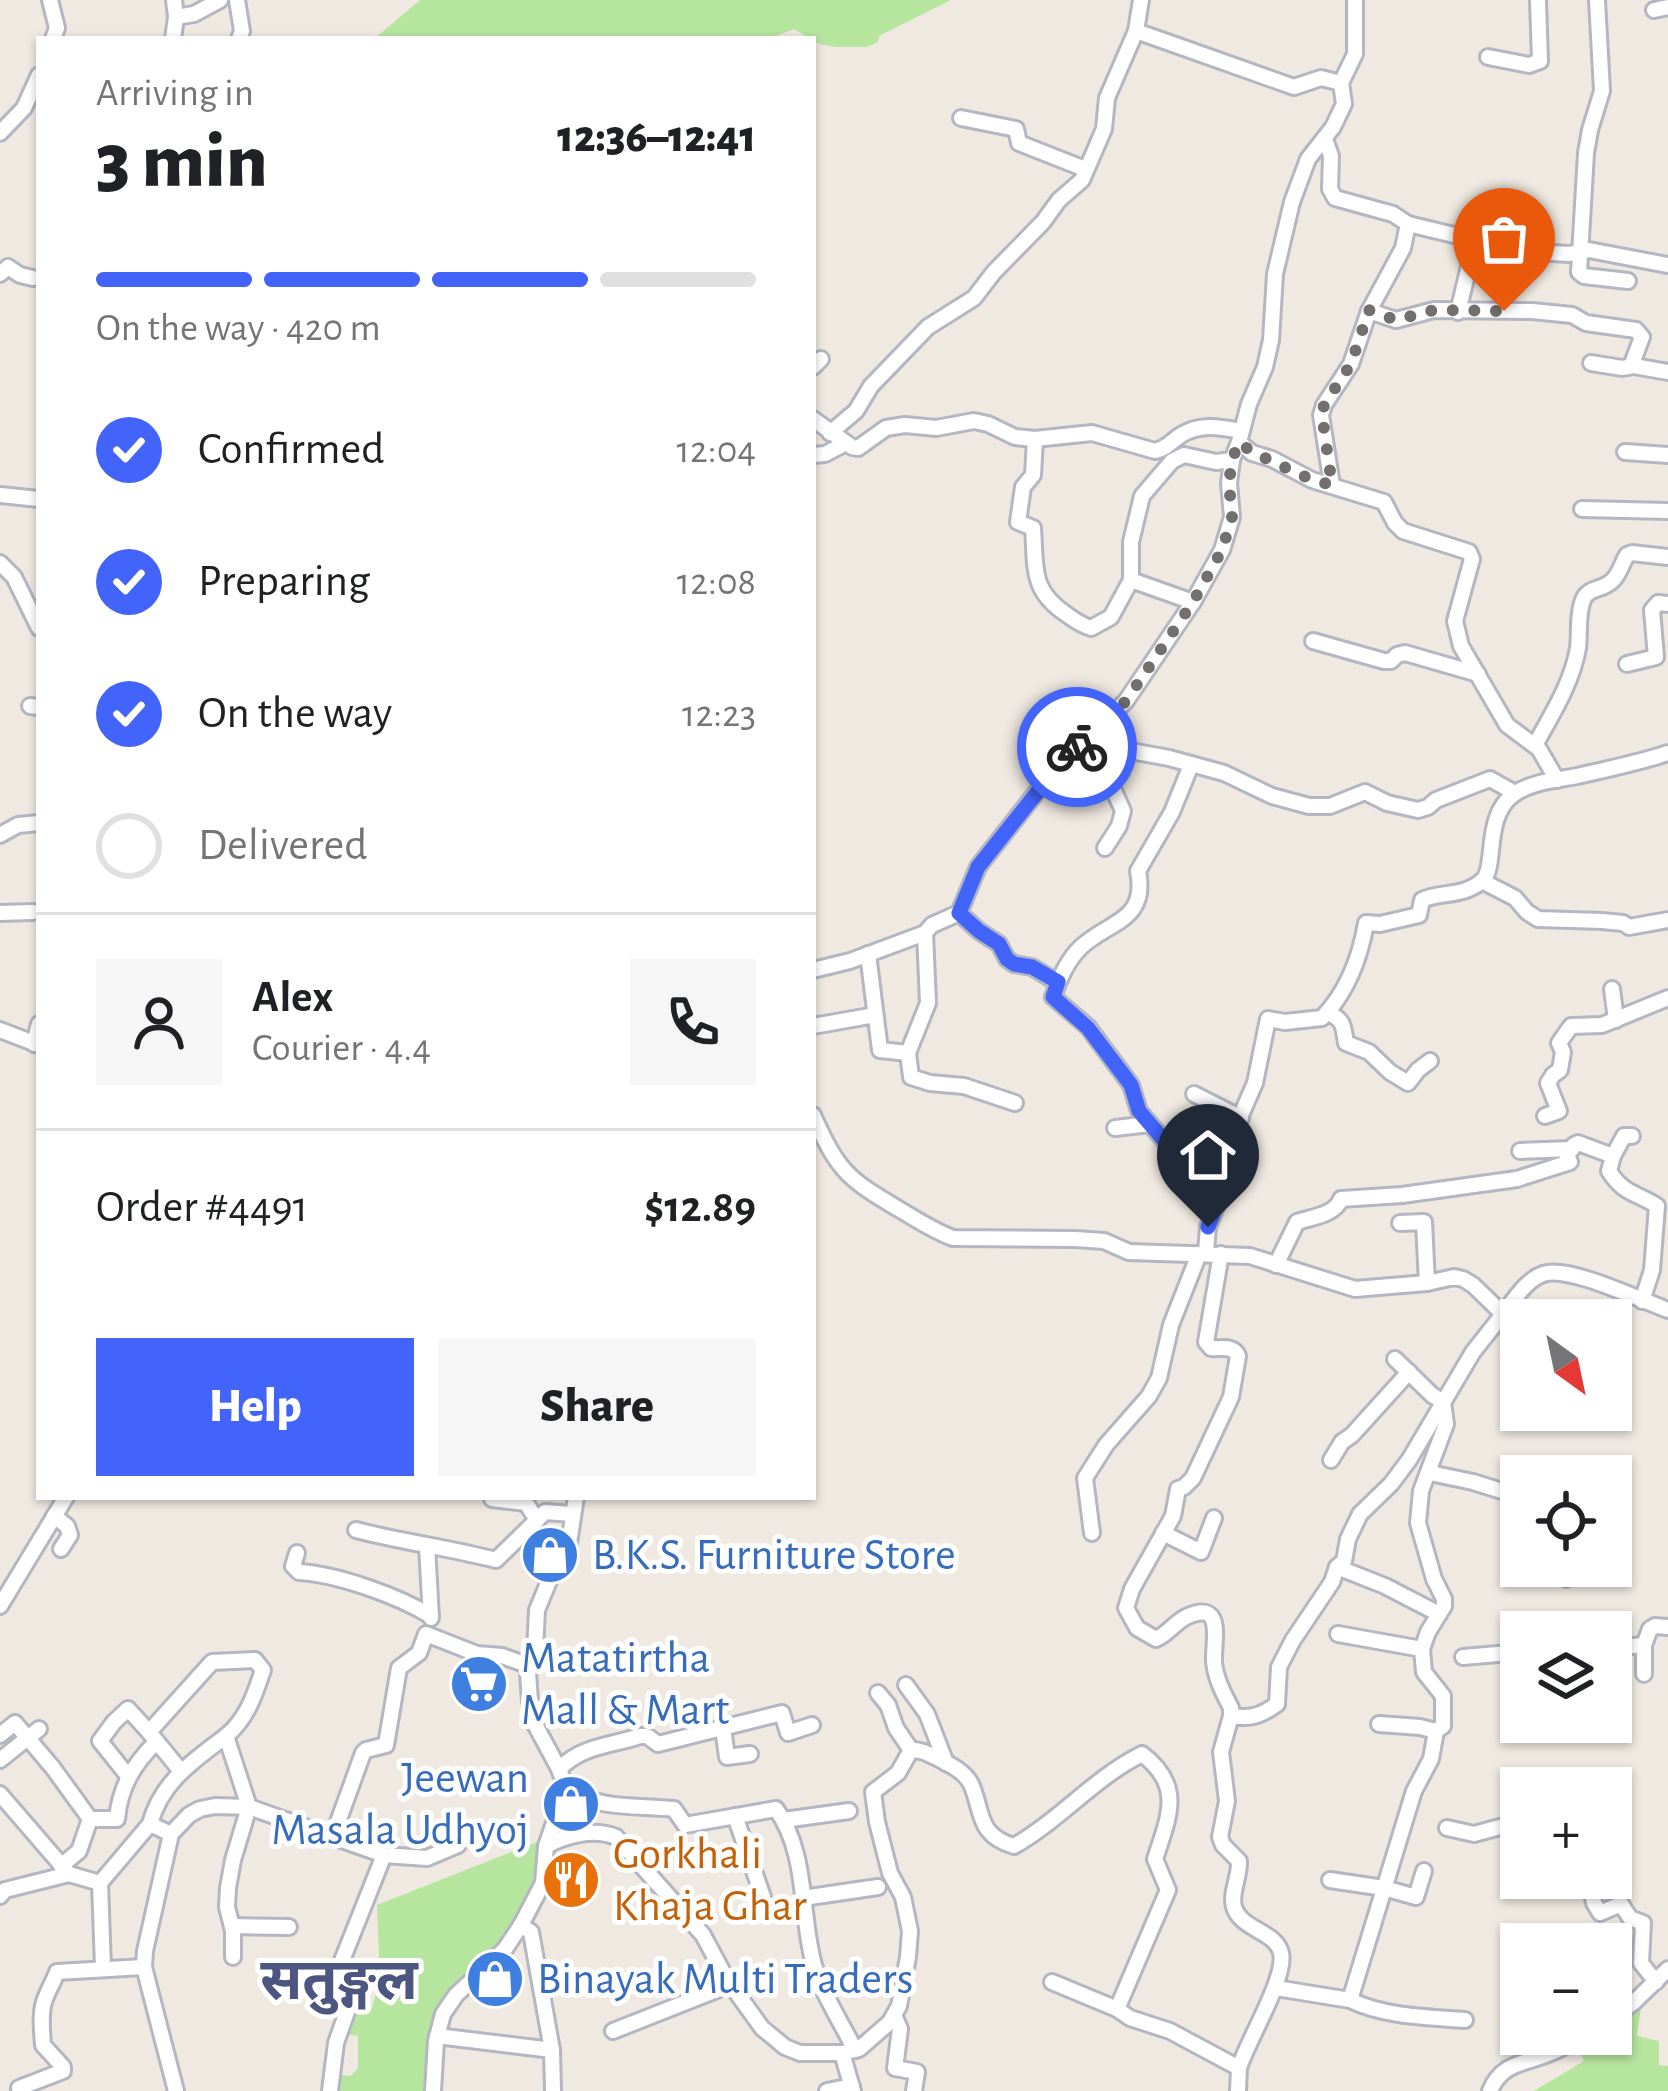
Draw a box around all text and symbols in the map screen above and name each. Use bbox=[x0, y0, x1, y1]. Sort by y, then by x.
text: Arriving in bbox=[96, 74, 254, 113]
text: 12:36–12:41 bbox=[557, 115, 756, 160]
text: 3 min bbox=[96, 123, 268, 201]
pin bbox=[1453, 188, 1555, 311]
icon: bag bbox=[1471, 206, 1537, 272]
text: On the way · 420 m bbox=[96, 309, 381, 348]
icon: check bbox=[96, 417, 162, 483]
text: Confirmed bbox=[198, 427, 384, 472]
text: 12:04 bbox=[677, 431, 756, 470]
icon: check bbox=[96, 549, 162, 615]
text: Preparing bbox=[198, 559, 370, 604]
text: 12:08 bbox=[677, 563, 756, 602]
icon: check bbox=[96, 681, 162, 747]
courier bbox=[1017, 687, 1137, 807]
text: On the way bbox=[198, 691, 392, 736]
text: 12:23 bbox=[682, 695, 756, 734]
icon: bike bbox=[1044, 714, 1110, 780]
text: Delivered bbox=[198, 823, 367, 868]
button: person bbox=[96, 959, 222, 1085]
button: phone bbox=[630, 959, 756, 1085]
text: Alex bbox=[252, 975, 333, 1020]
text: Courier · 4.4 bbox=[252, 1029, 431, 1068]
pin bbox=[1157, 1104, 1259, 1227]
icon: home bbox=[1175, 1122, 1241, 1188]
text: Order #4491 bbox=[96, 1185, 308, 1230]
text: $12.89 bbox=[644, 1185, 756, 1230]
north arrow bbox=[1500, 1299, 1632, 1431]
map controls bbox=[1500, 1299, 1632, 2055]
button: Help bbox=[96, 1338, 414, 1476]
button: Share bbox=[438, 1338, 756, 1476]
button: locate bbox=[1500, 1455, 1632, 1587]
shop icon: B.K.S. Furniture Store bbox=[519, 1524, 581, 1586]
place label: B.K.S. Furniture Store bbox=[592, 1533, 956, 1578]
button: layers bbox=[1500, 1611, 1632, 1743]
place label: Matatirtha Mall & Mart bbox=[521, 1636, 729, 1733]
supermarket icon: Matatirtha Mall & Mart bbox=[448, 1653, 510, 1715]
place label: Jeewan Masala Udhyoj bbox=[271, 1756, 529, 1853]
button: + bbox=[1500, 1767, 1632, 1899]
shop icon: Jeewan Masala Udhyoj bbox=[540, 1773, 602, 1835]
place label: Gorkhali Khaja Ghar bbox=[613, 1832, 807, 1929]
restaurant icon: Gorkhali Khaja Ghar bbox=[540, 1849, 602, 1911]
button: − bbox=[1500, 1923, 1632, 2055]
shop icon: Binayak Multi Traders bbox=[464, 1948, 526, 2010]
district label: सतुङ्गल bbox=[260, 1953, 419, 2015]
place label: Binayak Multi Traders bbox=[537, 1957, 913, 2002]

